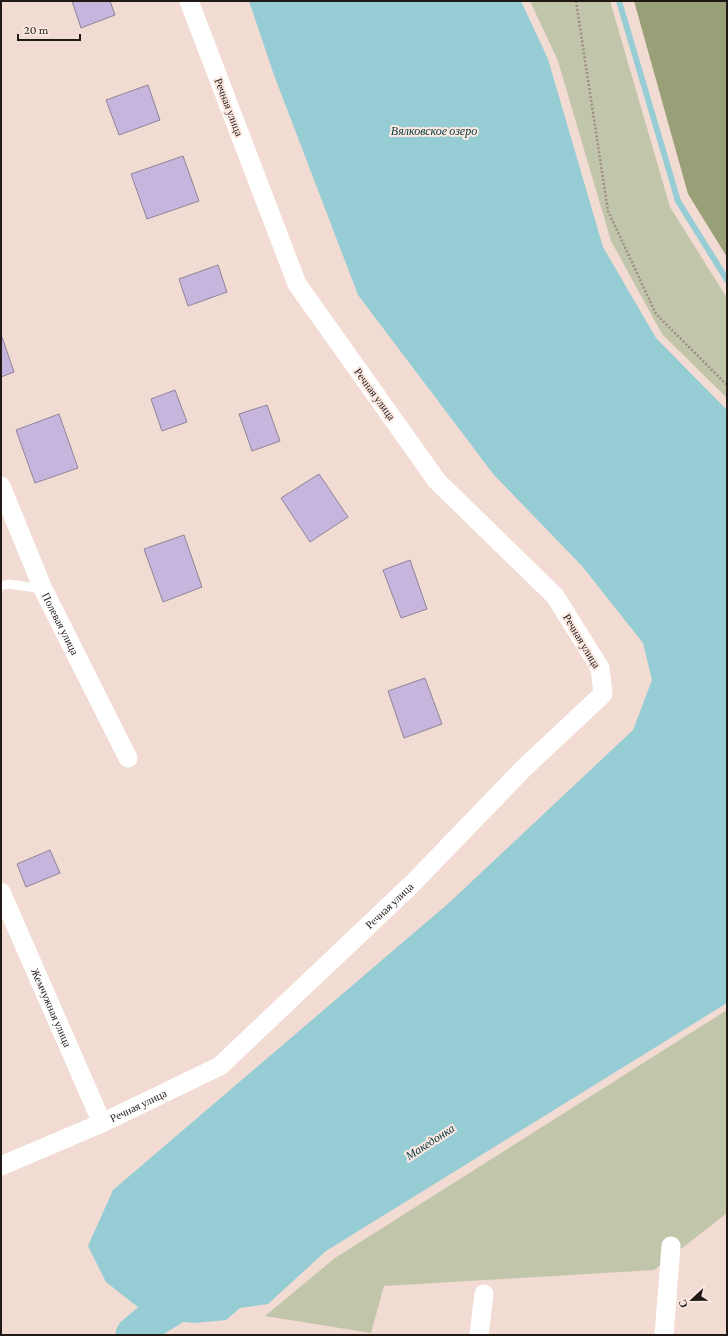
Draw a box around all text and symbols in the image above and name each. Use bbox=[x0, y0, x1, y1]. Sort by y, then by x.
scale bar bbox=[18, 16, 80, 42]
text: 20 m bbox=[24, 23, 49, 37]
street label: Речная улица bbox=[212, 76, 246, 138]
water label: Вялковское озеро bbox=[391, 124, 477, 138]
street label: Речная улица bbox=[352, 366, 398, 422]
street label: Полевая улица bbox=[40, 591, 81, 657]
street label: Речная улица bbox=[561, 612, 603, 670]
street label: Речная улица bbox=[363, 880, 416, 931]
street label: Жемчужная улица bbox=[29, 966, 74, 1049]
street label: Речная улица bbox=[108, 1087, 169, 1124]
water label: Македонка bbox=[402, 1121, 457, 1164]
north arrow bbox=[672, 1280, 712, 1320]
text: С bbox=[676, 1298, 690, 1310]

